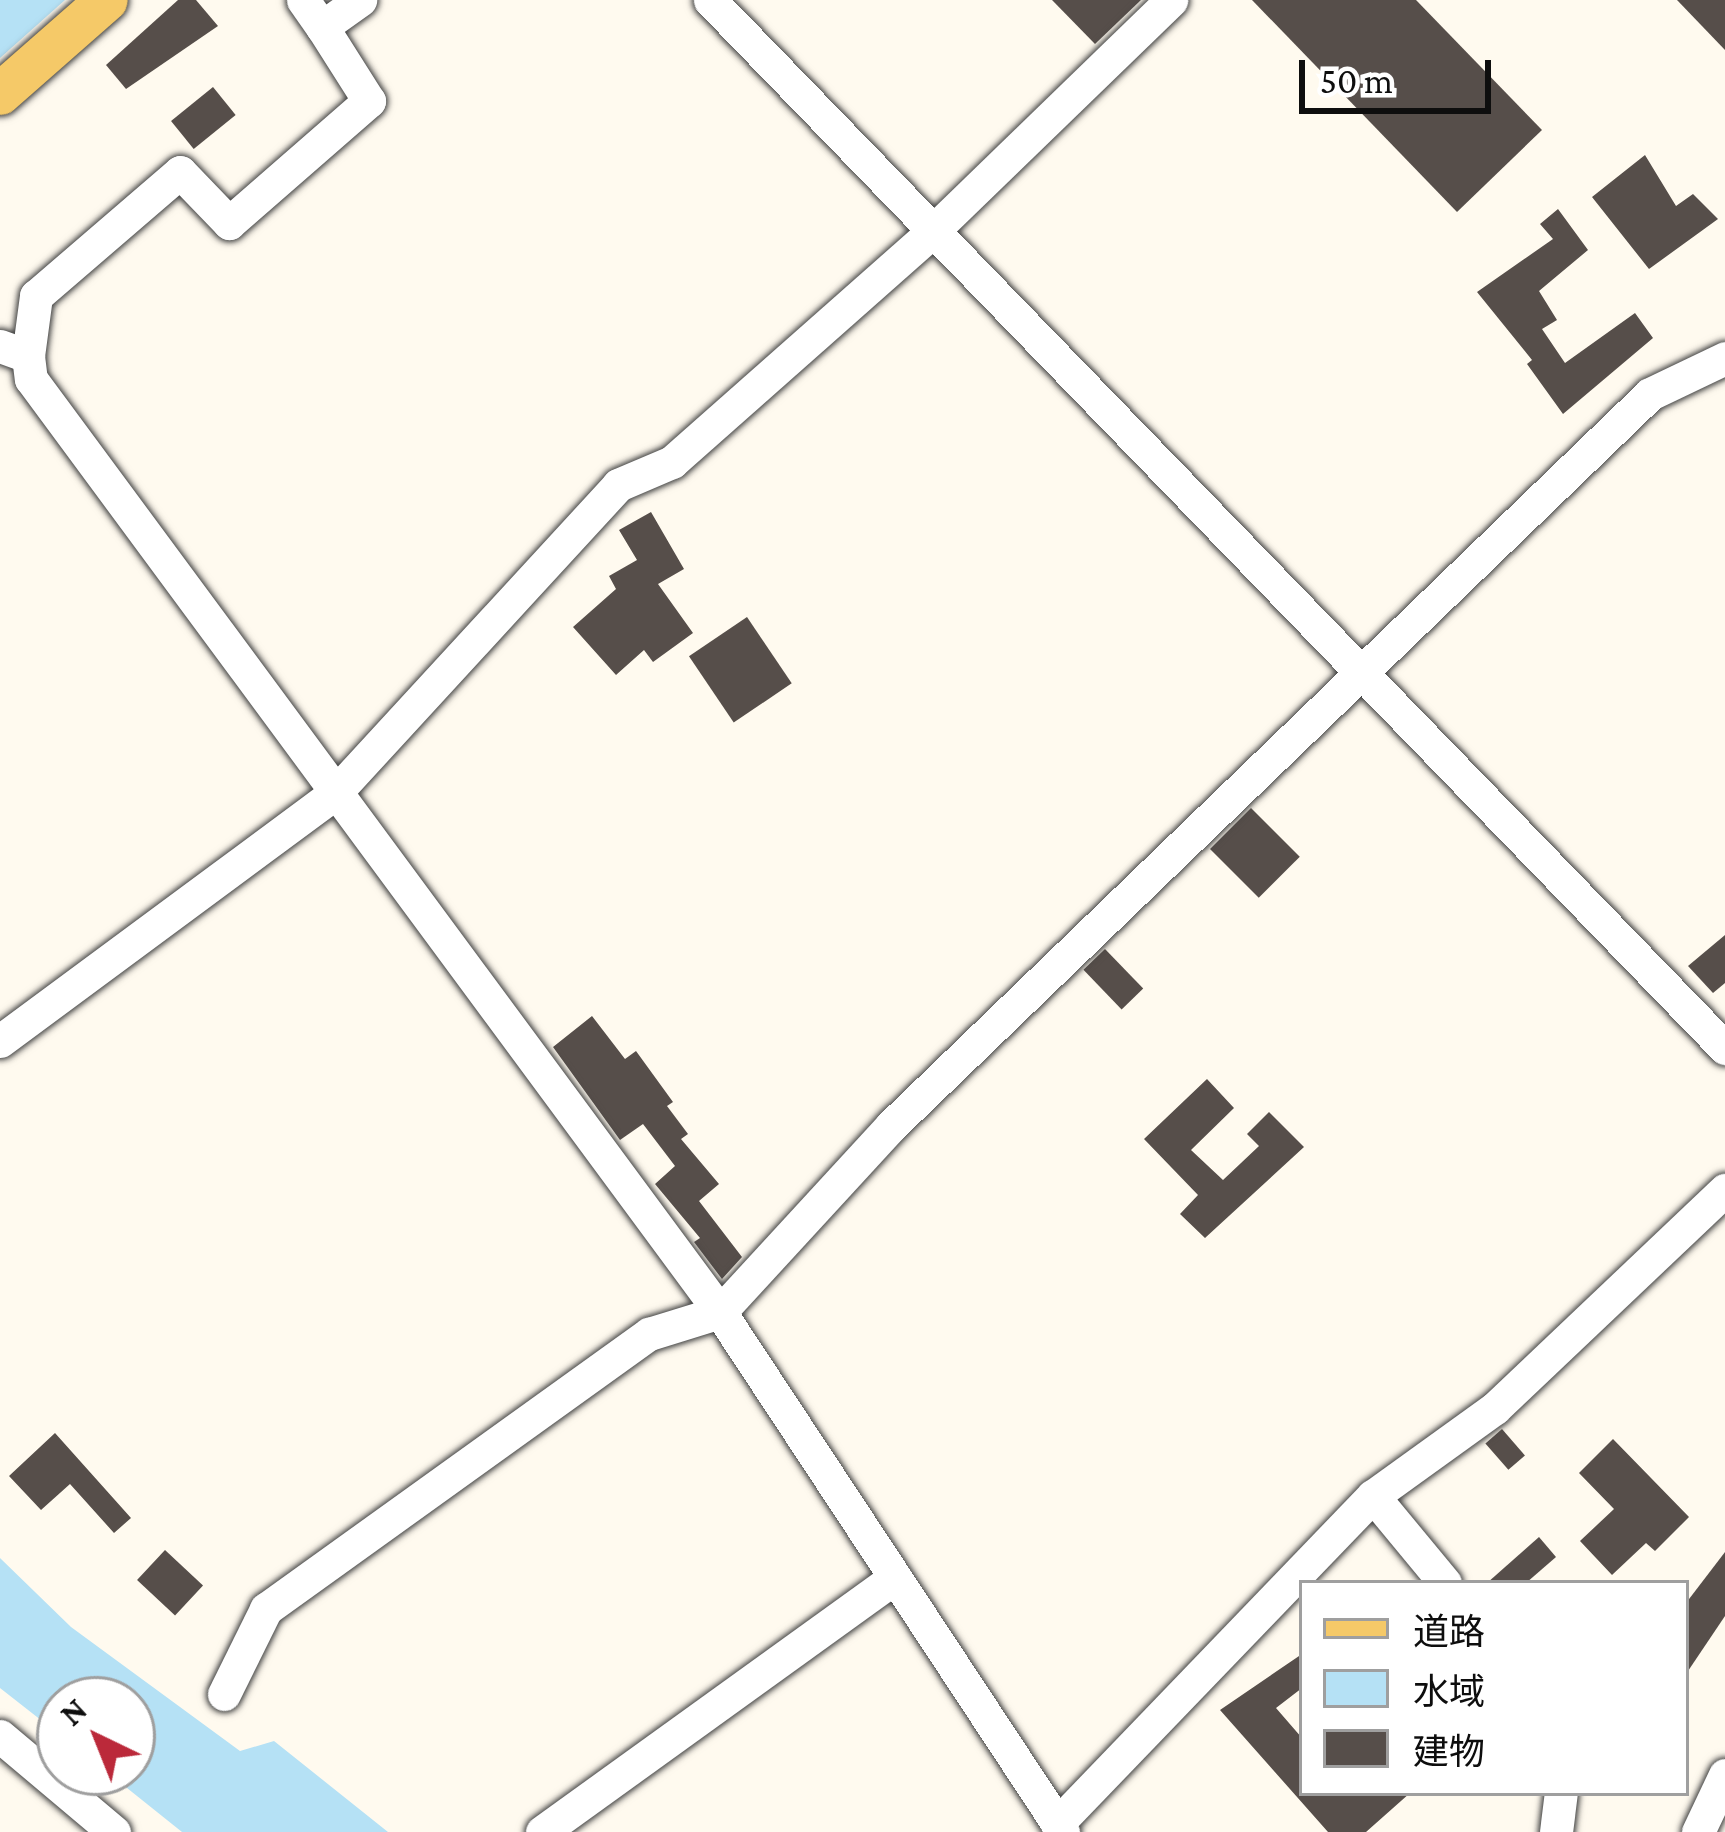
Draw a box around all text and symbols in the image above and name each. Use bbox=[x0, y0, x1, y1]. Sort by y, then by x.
scale bar bbox=[1305, 36, 1497, 110]
text: 50 m bbox=[1320, 61, 1393, 101]
legend bbox=[1299, 1580, 1689, 1796]
text: 道路 bbox=[1413, 1612, 1485, 1652]
text: 水域 bbox=[1413, 1672, 1485, 1712]
north arrow bbox=[36, 1676, 156, 1796]
text: N bbox=[52, 1690, 94, 1733]
text: 建物 bbox=[1413, 1732, 1485, 1772]

